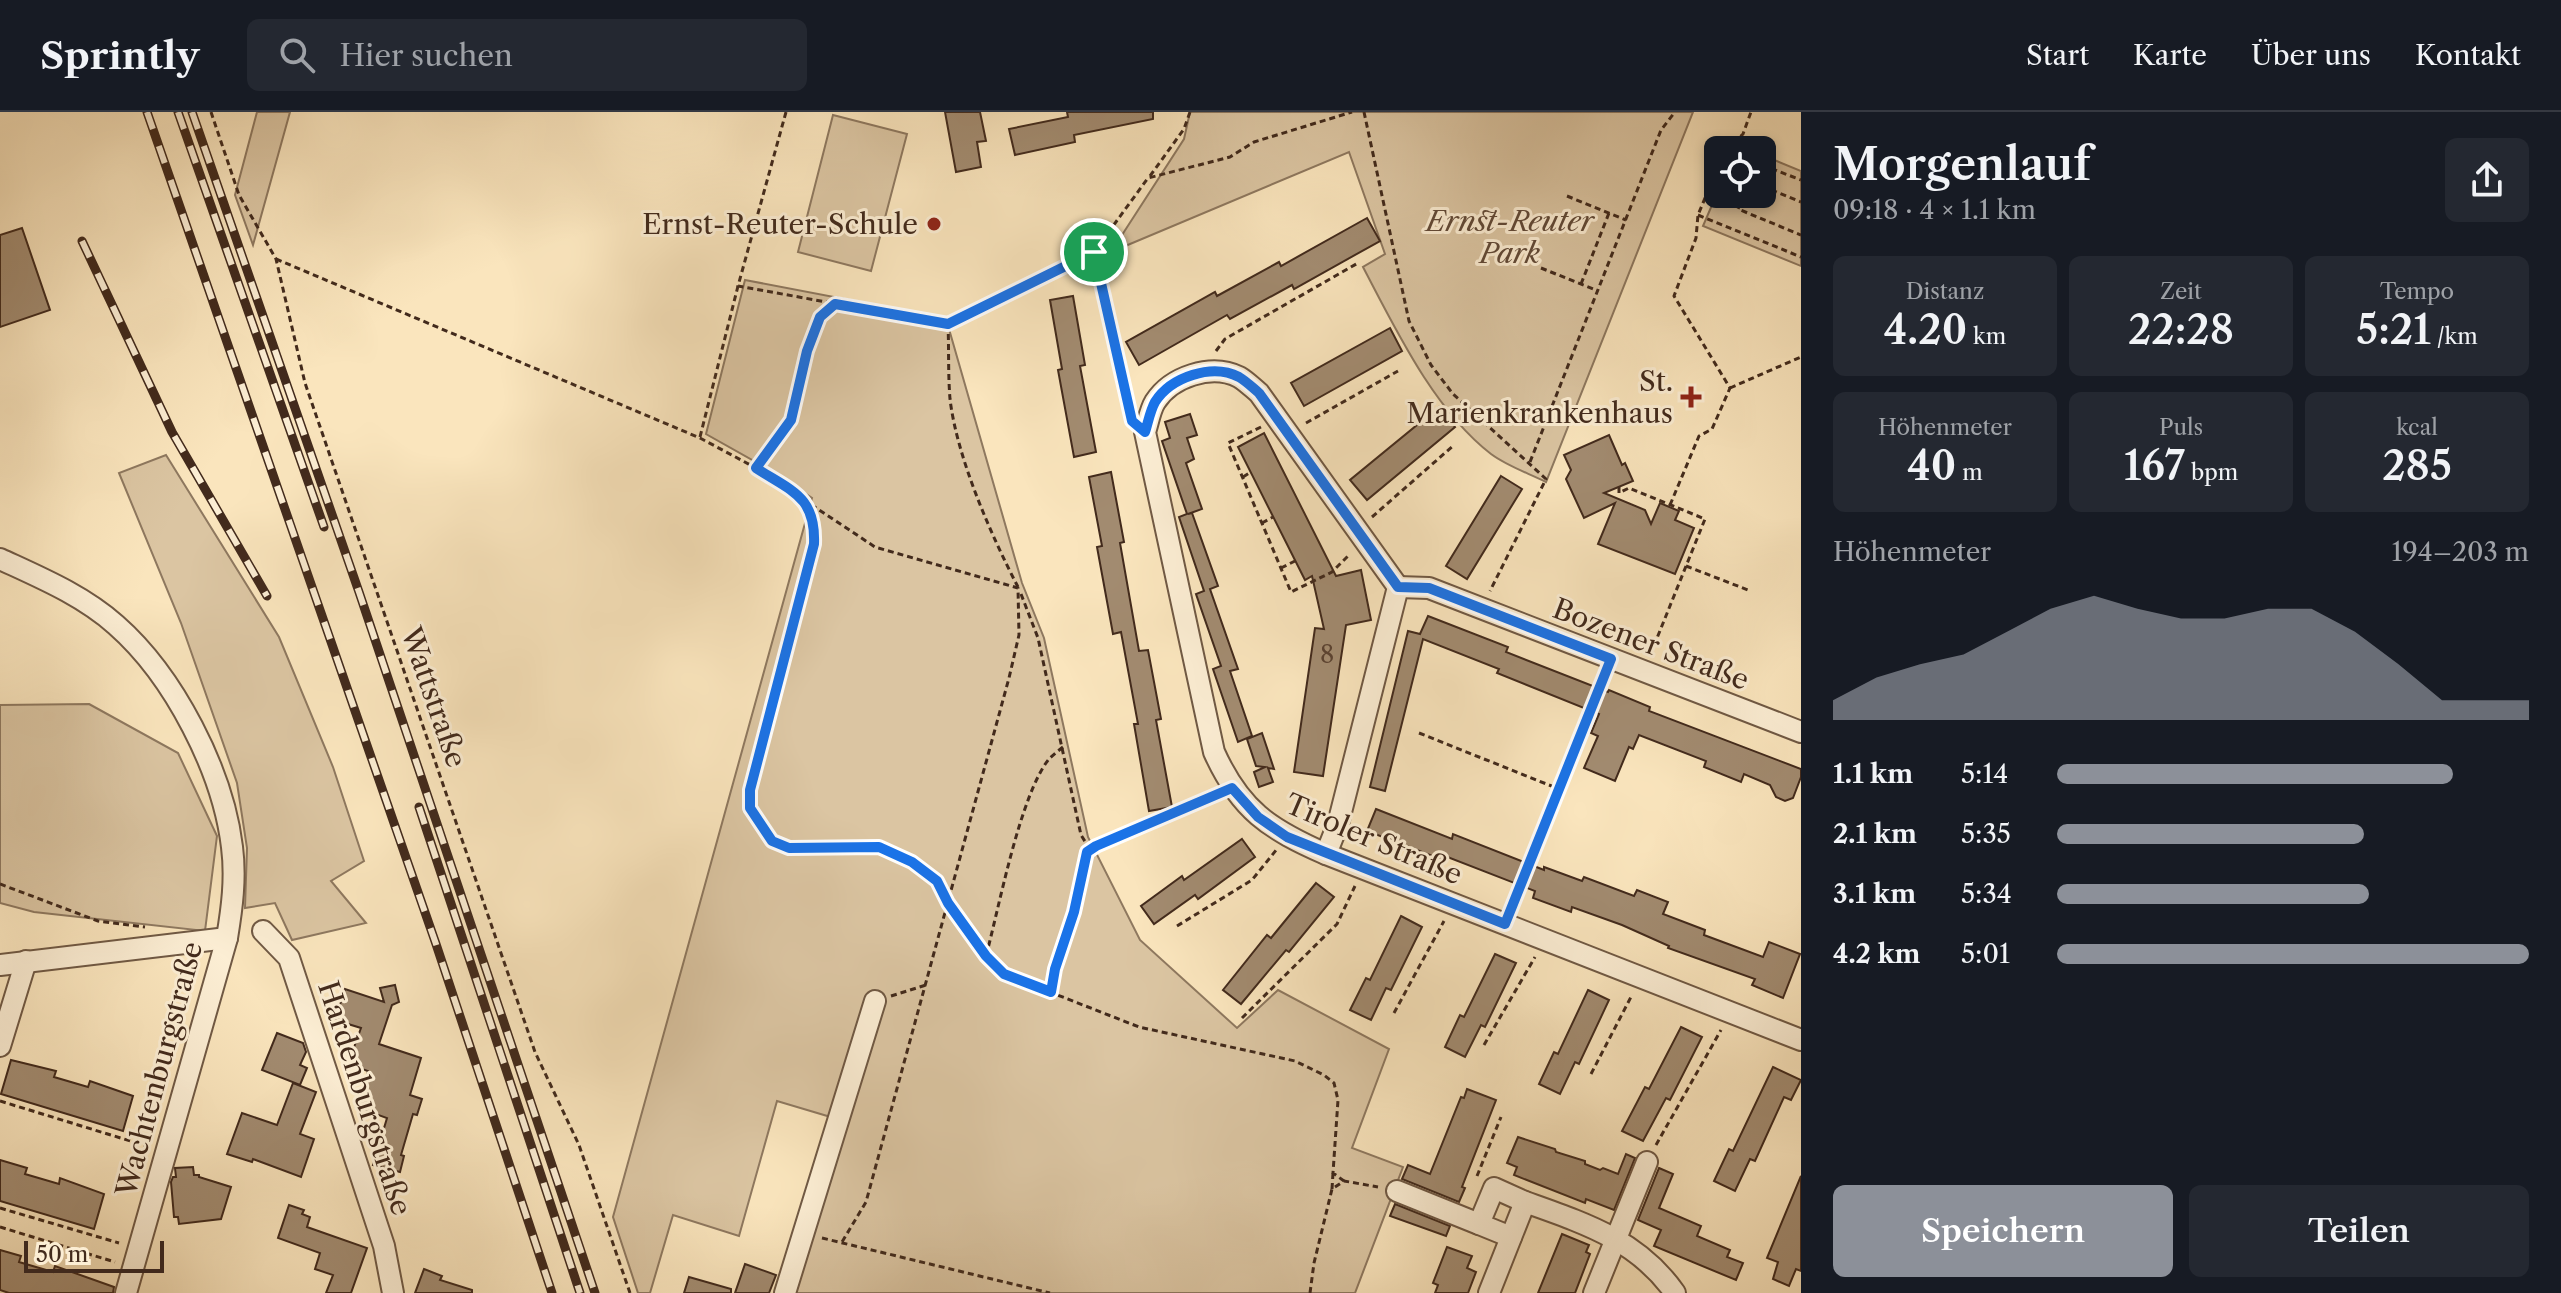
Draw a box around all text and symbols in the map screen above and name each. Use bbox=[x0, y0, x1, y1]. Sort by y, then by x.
search box bbox=[247, 19, 807, 91]
text: Sprintly bbox=[40, 32, 199, 79]
icon: search bbox=[275, 33, 319, 77]
text: Hier suchen bbox=[339, 37, 513, 74]
text: Start bbox=[2026, 38, 2089, 72]
text: Karte bbox=[2133, 38, 2207, 72]
text: Über uns bbox=[2251, 38, 2371, 72]
text: Kontakt bbox=[2415, 38, 2521, 72]
map controls bbox=[1704, 136, 1776, 208]
button: locate bbox=[1704, 136, 1776, 208]
text: Morgenlauf bbox=[1833, 137, 2091, 191]
button: share bbox=[2445, 138, 2529, 222]
text: 09:18 · 4 × 1.1 km bbox=[1833, 194, 2036, 226]
park label: Ernst-Reuter Park bbox=[1424, 204, 1596, 270]
place label: Ernst-Reuter-Schule bbox=[642, 207, 918, 241]
marker: Ernst-Reuter-Schule bbox=[925, 215, 943, 233]
pin bbox=[1060, 218, 1128, 286]
icon: arrive bbox=[1072, 230, 1116, 274]
text: Distanz bbox=[1906, 278, 1984, 305]
text: Zeit bbox=[2160, 278, 2202, 305]
text: Tempo bbox=[2380, 278, 2454, 305]
text: 4.20 bbox=[1884, 305, 1967, 354]
text: 22:28 bbox=[2128, 305, 2234, 354]
text: 5:21 bbox=[2356, 305, 2431, 354]
text: km bbox=[1967, 323, 2006, 350]
text: /km bbox=[2431, 323, 2478, 350]
place label: St. Marienkrankenhaus bbox=[1406, 364, 1673, 430]
marker: St. Marienkrankenhaus bbox=[1680, 386, 1702, 408]
text: Höhenmeter bbox=[1878, 414, 2012, 441]
text: Puls bbox=[2159, 414, 2203, 441]
text: kcal bbox=[2396, 414, 2438, 441]
text: 40 bbox=[1907, 441, 1956, 490]
text: 167 bbox=[2124, 441, 2185, 490]
text: 285 bbox=[2382, 441, 2452, 490]
text: m bbox=[1956, 459, 1983, 486]
text: bpm bbox=[2185, 459, 2238, 486]
text: Höhenmeter bbox=[1833, 536, 1991, 568]
text: 194–203 m bbox=[2392, 536, 2529, 568]
street label: Bozener Straße bbox=[1548, 591, 1754, 697]
street label: Wattstraße bbox=[394, 621, 474, 772]
house number: 8 bbox=[1320, 640, 1334, 669]
text: 1.1 km bbox=[1833, 758, 1913, 790]
text: 5:14 bbox=[1961, 758, 2008, 790]
street label: Tiroler Straße bbox=[1281, 787, 1467, 891]
text: 2.1 km bbox=[1833, 818, 1917, 850]
text: 5:35 bbox=[1961, 818, 2011, 850]
text: 3.1 km bbox=[1833, 878, 1916, 910]
text: 5:34 bbox=[1961, 878, 2012, 910]
street label: Wachtenburgstraße bbox=[108, 938, 209, 1201]
text: 4.2 km bbox=[1833, 938, 1921, 970]
text: 5:01 bbox=[1961, 938, 2010, 970]
street label: Hardenburgstraße bbox=[311, 977, 419, 1219]
button: Speichern bbox=[1833, 1185, 2173, 1277]
button: Teilen bbox=[2189, 1185, 2529, 1277]
scale bar bbox=[24, 1237, 164, 1273]
text: 50 m bbox=[36, 1241, 88, 1268]

